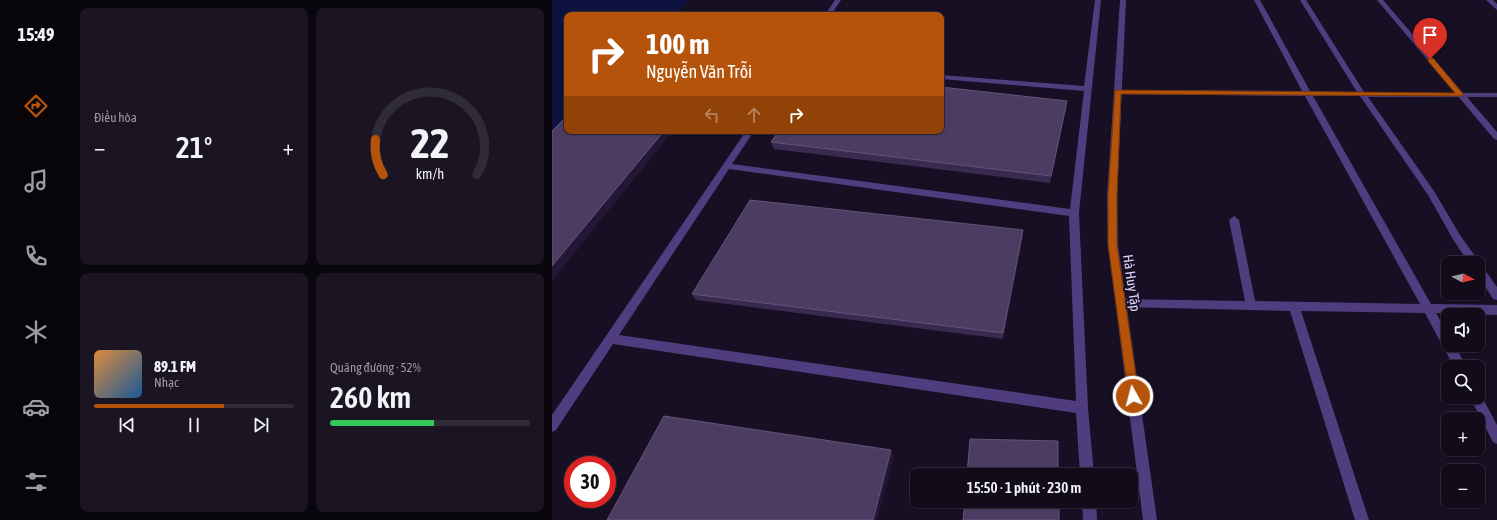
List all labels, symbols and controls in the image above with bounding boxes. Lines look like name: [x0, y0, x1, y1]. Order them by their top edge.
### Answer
pin: [1413, 18, 1447, 59]
text: 15:49: [17, 24, 55, 45]
icon: arrive: [1419, 24, 1441, 46]
icon: right: [580, 28, 632, 80]
text: 100 m: [646, 28, 709, 60]
text: Nguyễn Văn Trỗi: [646, 61, 752, 82]
icon: directions: [22, 92, 50, 120]
icon: left: [701, 104, 723, 126]
icon: ahead: [743, 104, 765, 126]
icon: right: [785, 104, 807, 126]
text: Điều hòa: [94, 110, 137, 125]
text: 22: [410, 118, 450, 166]
text: 21°: [176, 130, 212, 164]
text: −: [94, 134, 105, 160]
text: +: [283, 134, 294, 160]
text: km/h: [416, 165, 444, 181]
icon: music: [22, 167, 50, 195]
icon: phone: [22, 242, 50, 270]
street label: Hà Huy Tập: [1120, 253, 1144, 313]
north arrow: [1441, 256, 1485, 300]
map controls: [1441, 256, 1485, 508]
button: sound: [1441, 308, 1485, 352]
icon: climate: [22, 318, 50, 346]
text: 89.1 FM: [154, 358, 196, 375]
text: Quãng đường · 52%: [330, 360, 421, 375]
button: search: [1441, 360, 1485, 404]
text: Nhạc: [154, 375, 179, 390]
position arrow: [1112, 375, 1154, 417]
text: 260 km: [330, 380, 411, 414]
icon: car: [22, 393, 50, 421]
button: +: [1441, 412, 1485, 456]
icon: previous: [116, 414, 138, 436]
icon: pause: [183, 414, 205, 436]
icon: next: [250, 414, 272, 436]
speed limit sign: 30: [564, 456, 616, 508]
button: −: [1441, 464, 1485, 508]
icon: filters: [22, 468, 50, 496]
text: 15:50 · 1 phút · 230 m: [967, 479, 1081, 496]

